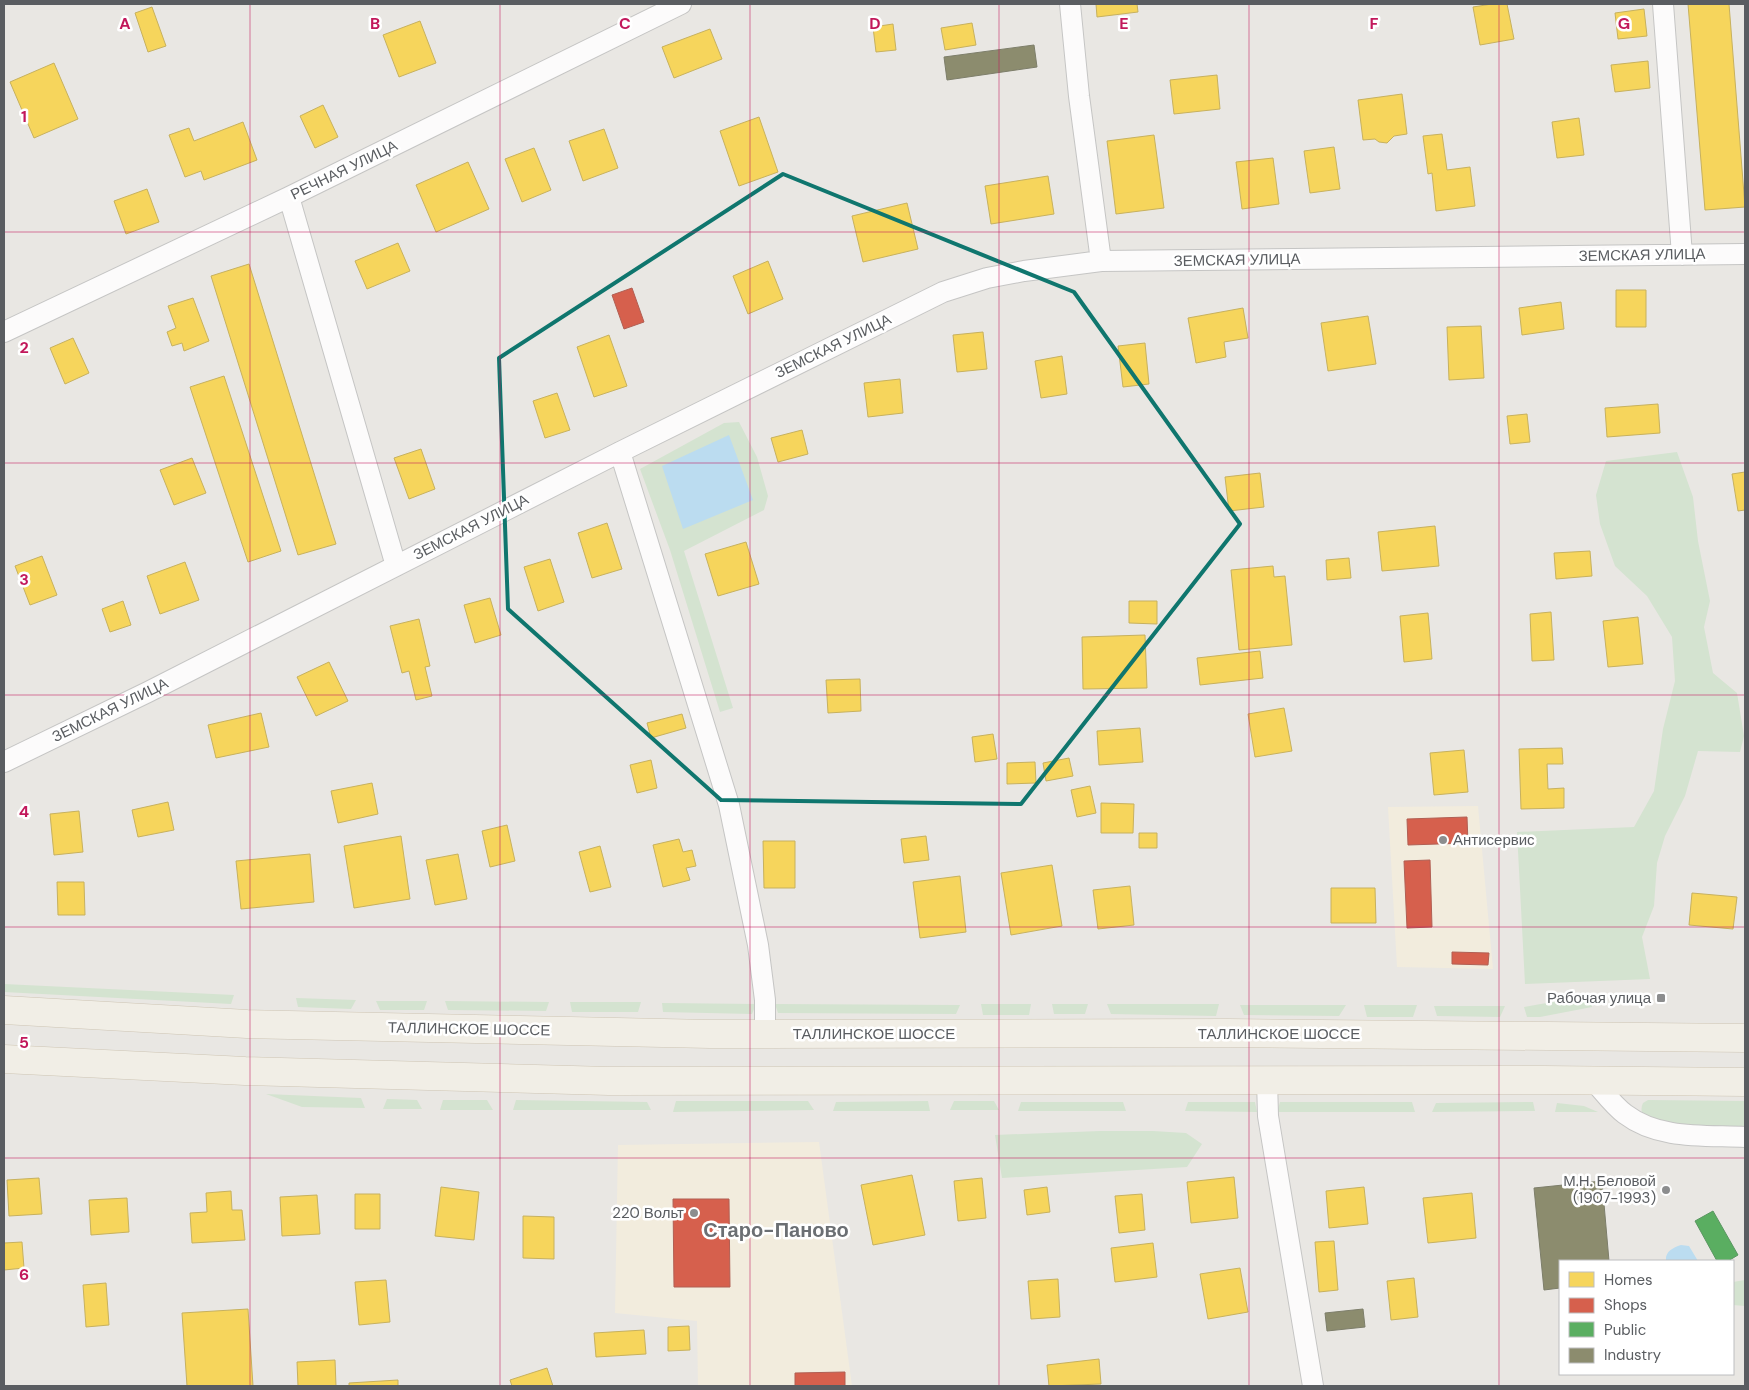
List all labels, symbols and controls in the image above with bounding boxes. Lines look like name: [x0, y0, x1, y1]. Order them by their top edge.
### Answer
text: A: [119, 13, 131, 34]
text: B: [370, 13, 380, 34]
text: C: [619, 13, 631, 34]
text: D: [869, 13, 881, 34]
text: E: [1119, 13, 1129, 34]
text: F: [1370, 13, 1379, 34]
text: G: [1618, 13, 1630, 34]
text: 1: [21, 106, 27, 127]
street label: РЕЧНАЯ УЛИЦА: [287, 135, 401, 205]
street label: ЗЕМСКАЯ УЛИЦА: [1578, 244, 1706, 266]
street label: ЗЕМСКАЯ УЛИЦА: [1173, 249, 1301, 271]
street label: ЗЕМСКАЯ УЛИЦА: [772, 309, 894, 383]
text: 2: [19, 337, 29, 358]
street label: ЗЕМСКАЯ УЛИЦА: [410, 489, 532, 565]
text: 3: [19, 569, 29, 590]
street label: ЗЕМСКАЯ УЛИЦА: [49, 673, 171, 747]
text: 4: [19, 801, 29, 822]
place label: Антисервис: [1453, 830, 1535, 850]
marker: Антисервис: [1437, 834, 1449, 846]
place label: Рабочая улица: [1547, 988, 1652, 1008]
marker: Рабочая улица: [1655, 992, 1667, 1004]
street label: ТАЛЛИНСКОЕ ШОССЕ: [388, 1018, 550, 1040]
street label: ТАЛЛИНСКОЕ ШОССЕ: [793, 1024, 955, 1044]
street label: ТАЛЛИНСКОЕ ШОССЕ: [1198, 1024, 1360, 1044]
text: 5: [19, 1032, 29, 1053]
place label: М.Н. Беловой (1907-1993): [1563, 1171, 1656, 1208]
marker: М.Н. Беловой (1907-1993): [1660, 1184, 1672, 1196]
place label: 220 Вольт: [612, 1203, 684, 1223]
marker: 220 Вольт: [688, 1207, 700, 1219]
district label: Старо-Паново: [703, 1217, 849, 1243]
legend: [1559, 1260, 1734, 1375]
text: 6: [19, 1264, 29, 1285]
text: Homes: [1604, 1270, 1653, 1290]
text: Shops: [1604, 1295, 1647, 1315]
text: Public: [1604, 1320, 1646, 1340]
text: Industry: [1604, 1345, 1662, 1365]

